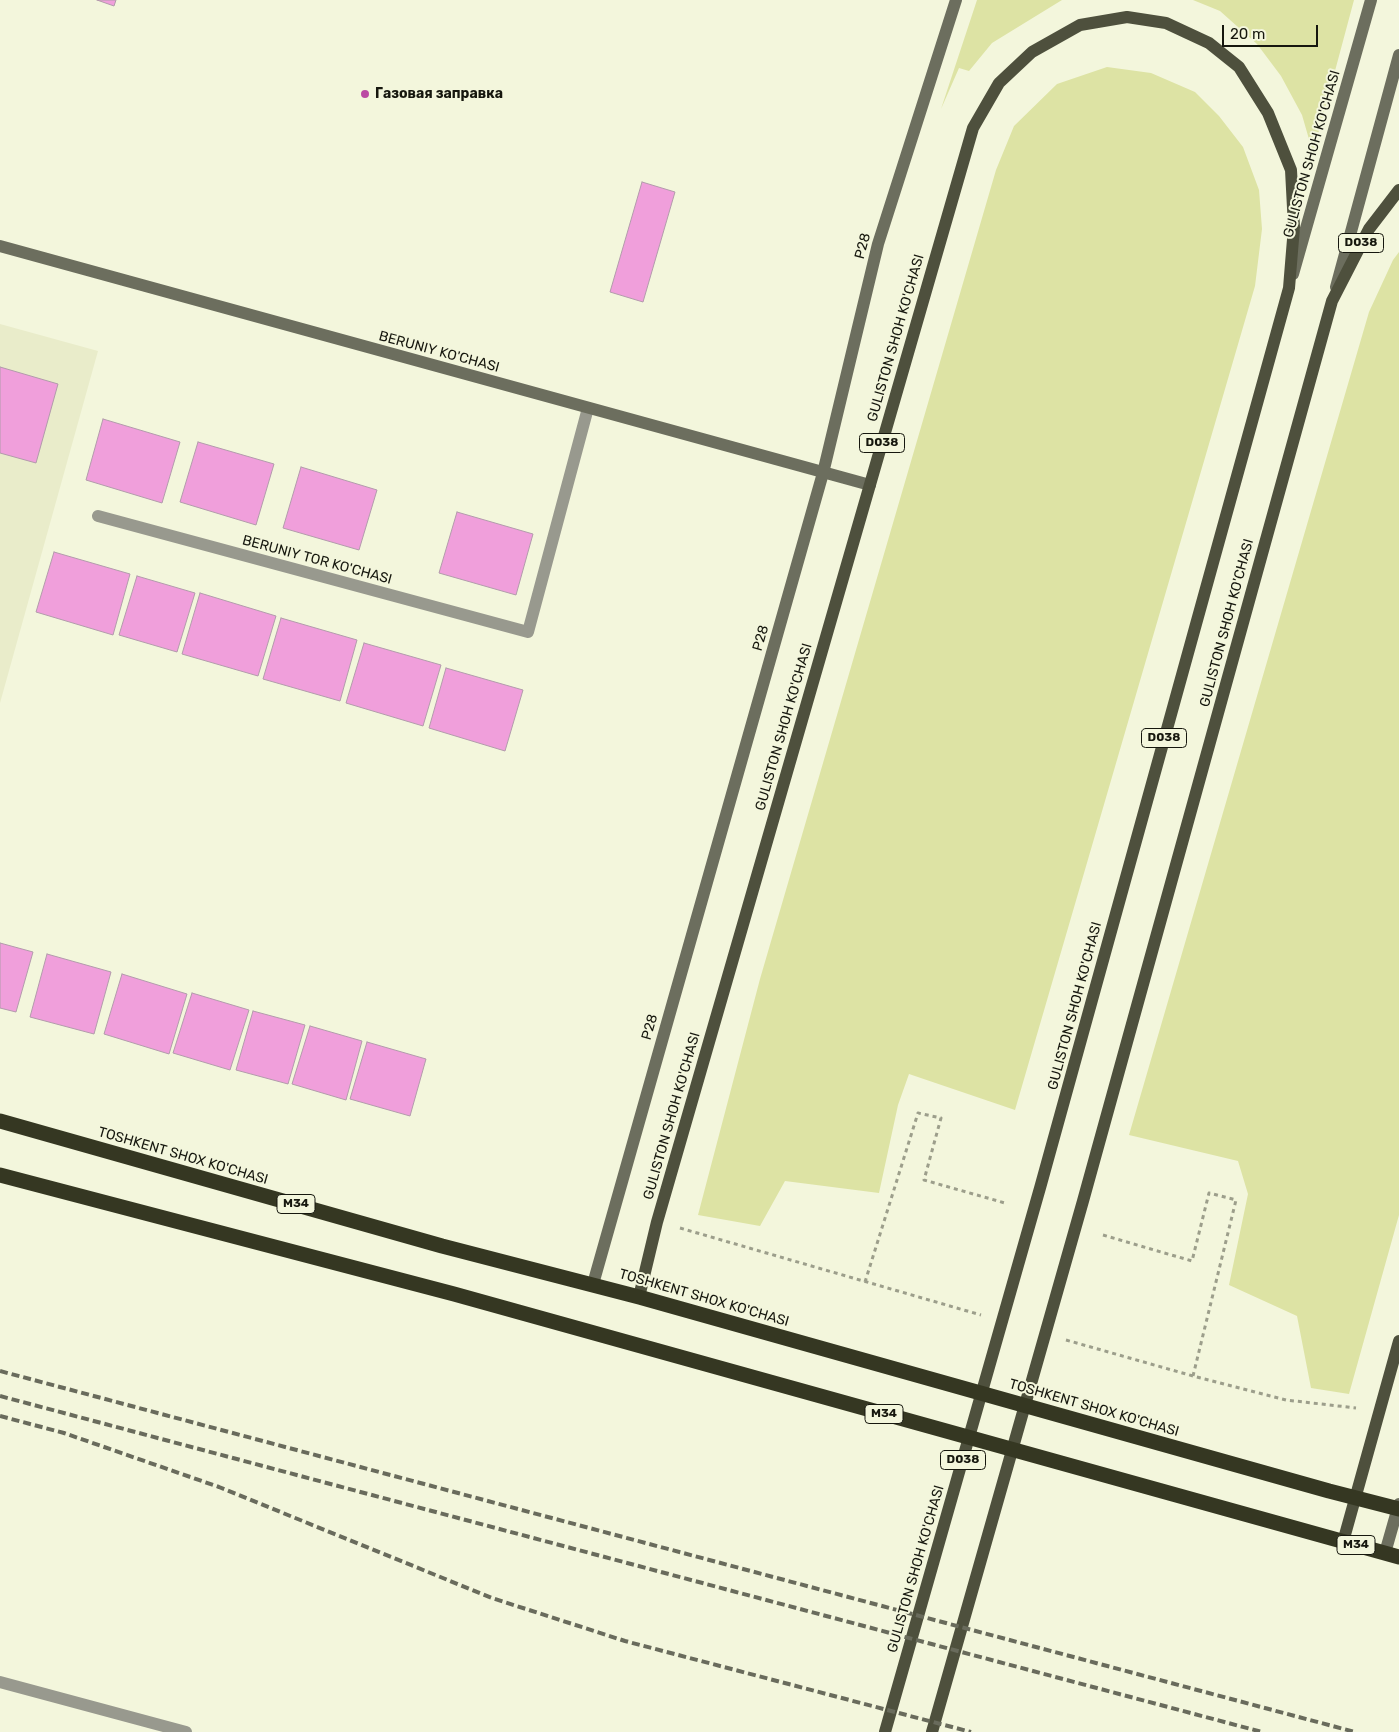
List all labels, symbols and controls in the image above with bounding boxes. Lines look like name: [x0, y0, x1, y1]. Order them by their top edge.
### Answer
scale bar: [1224, 15, 1320, 47]
text: 20 m: [1230, 25, 1265, 43]
street label: GULISTON SHOH KO'CHASI: [1280, 68, 1344, 240]
place label: Газовая заправка: [375, 86, 503, 102]
marker: Газовая заправка: [359, 88, 371, 100]
street label: Р28: [852, 231, 874, 261]
road number: D038: [1338, 234, 1384, 252]
street label: GULISTON SHOH KO'CHASI: [864, 252, 928, 424]
street label: BERUNIY KO'CHASI: [377, 328, 501, 376]
road number: D038: [860, 433, 904, 452]
street label: BERUNIY TOR KO'CHASI: [240, 532, 394, 588]
street label: GULISTON SHOH KO'CHASI: [1196, 537, 1258, 709]
street label: Р28: [749, 623, 773, 653]
street label: GULISTON SHOH KO'CHASI: [752, 641, 816, 813]
road number: D038: [1142, 728, 1186, 748]
street label: GULISTON SHOH KO'CHASI: [1044, 920, 1106, 1092]
street label: Р28: [638, 1012, 662, 1042]
street label: GULISTON SHOH KO'CHASI: [640, 1030, 704, 1202]
street label: TOSHKENT SHOX KO'CHASI: [96, 1124, 270, 1188]
road number: M34: [277, 1194, 315, 1214]
street label: TOSHKENT SHOX KO'CHASI: [617, 1266, 791, 1330]
street label: TOSHKENT SHOX KO'CHASI: [1007, 1376, 1181, 1440]
road number: M34: [865, 1405, 903, 1424]
road number: D038: [940, 1450, 986, 1470]
street label: GULISTON SHOH KO'CHASI: [884, 1483, 948, 1655]
road number: M34: [1337, 1536, 1375, 1554]

